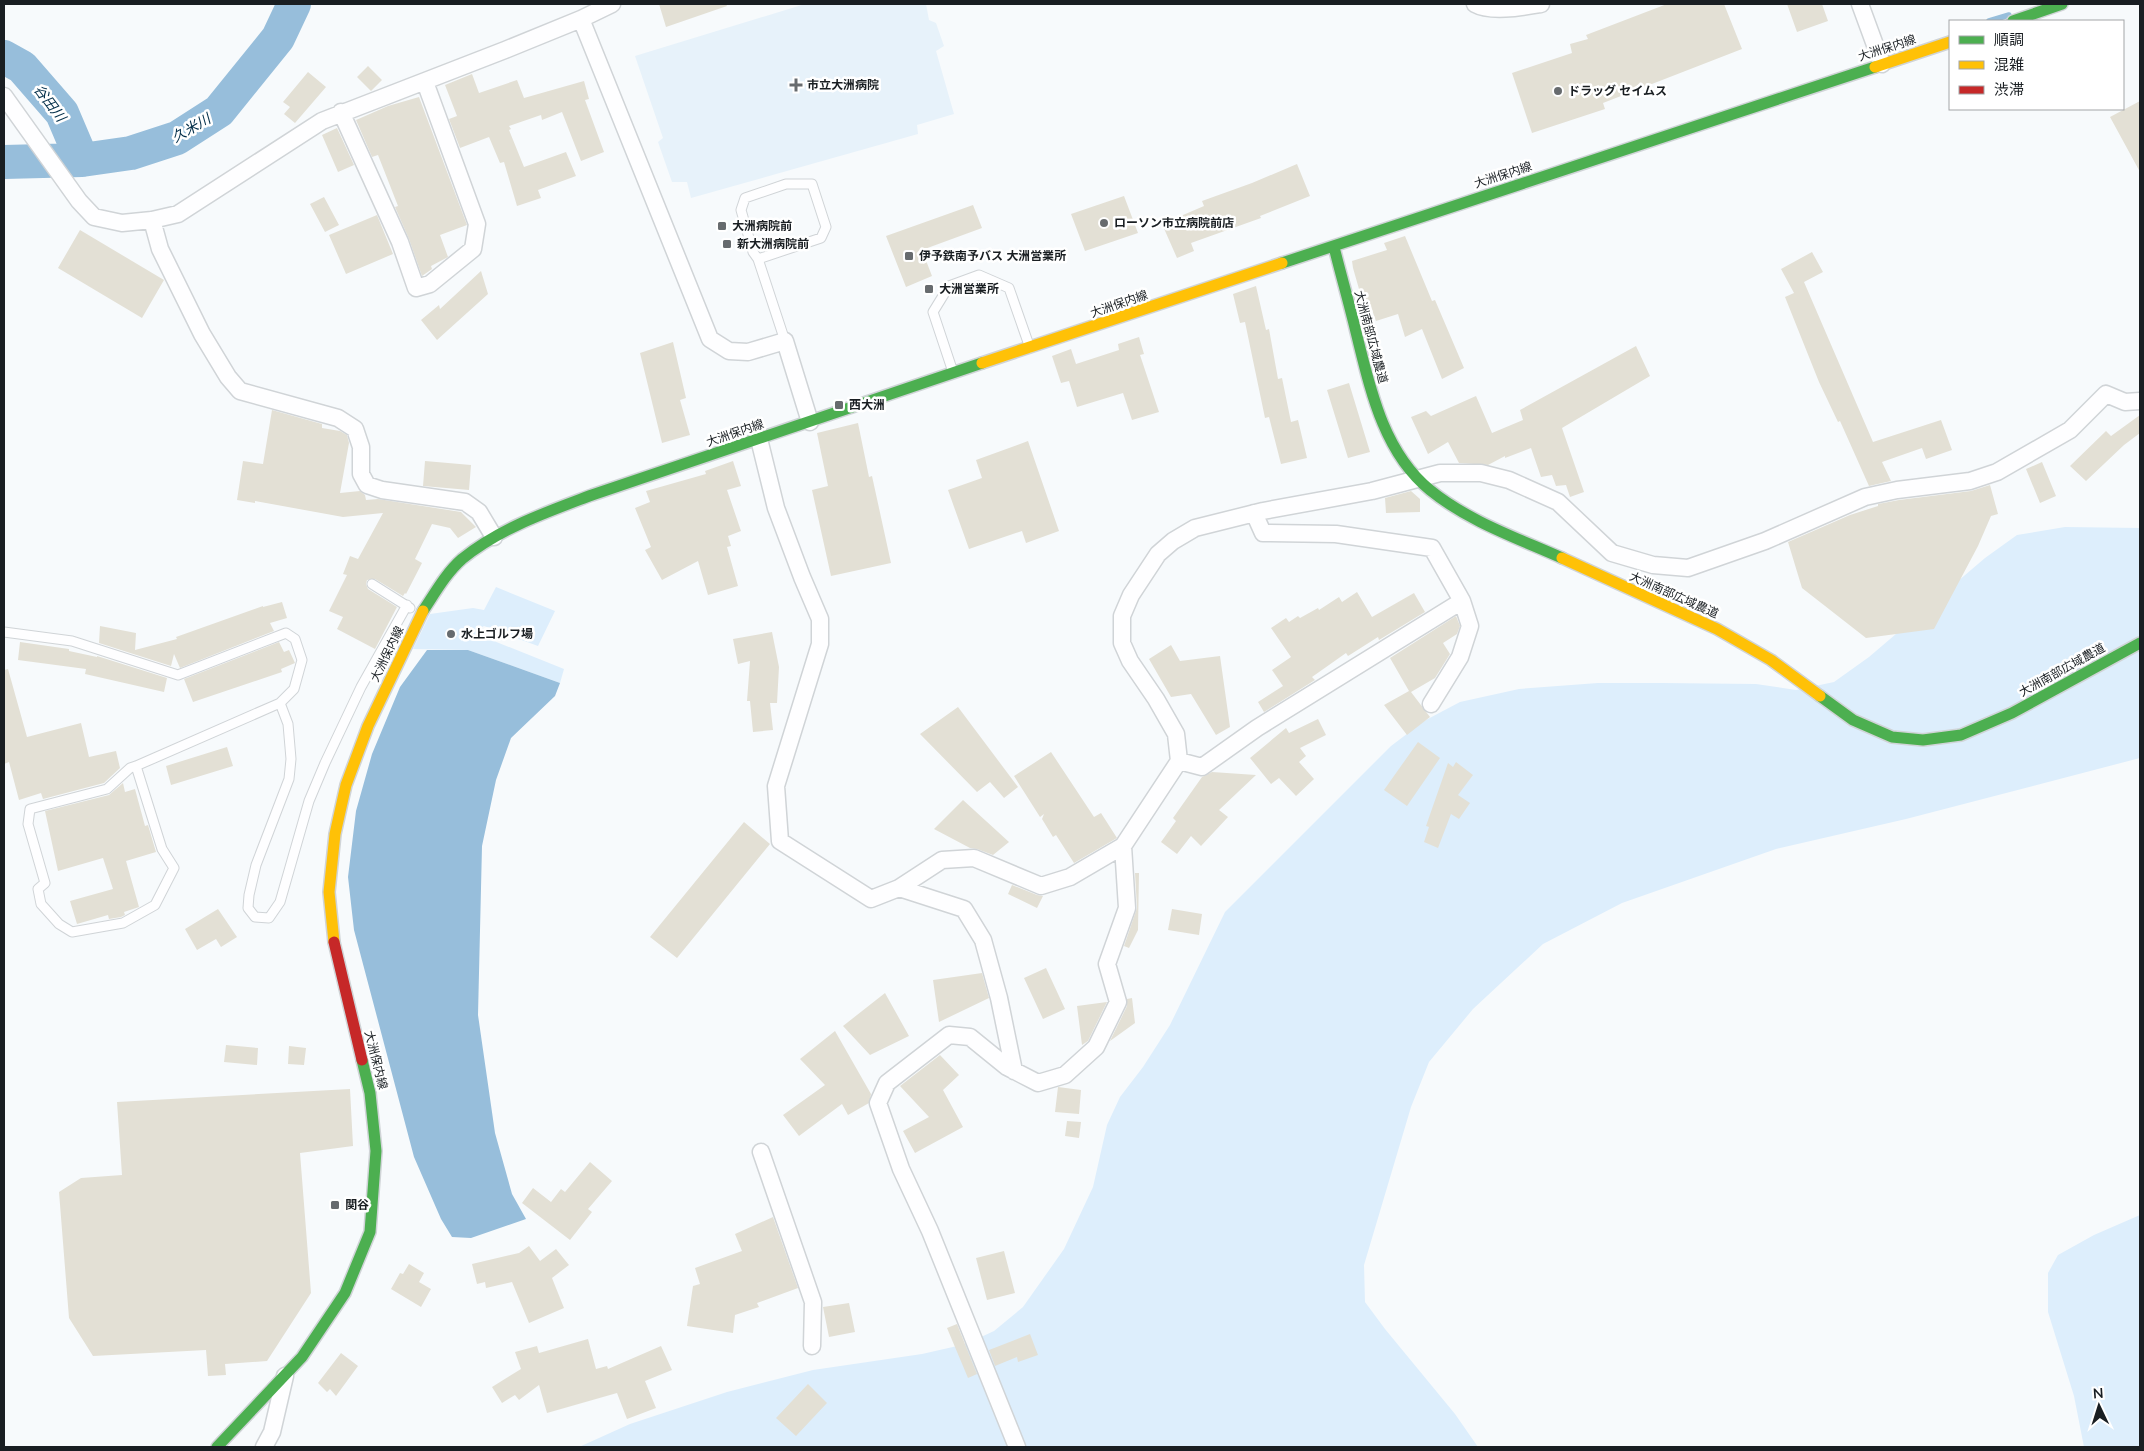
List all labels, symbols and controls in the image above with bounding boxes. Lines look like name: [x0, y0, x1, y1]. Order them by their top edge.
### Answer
legend: [1949, 20, 2124, 110]
text: 順調: [1994, 30, 2024, 49]
street label: 大洲保内線: [1856, 31, 1918, 64]
text: 混雑: [1994, 55, 2024, 74]
place label: 市立大洲病院: [807, 77, 879, 92]
marker: 市立大洲病院: [789, 78, 803, 92]
text: 渋滞: [1994, 80, 2024, 99]
water label: 谷田川: [30, 81, 71, 127]
place label: ドラッグ セイムス: [1568, 83, 1667, 98]
marker: ドラッグ セイムス: [1552, 85, 1564, 97]
water label: 久米川: [168, 109, 215, 146]
street label: 大洲保内線: [1472, 158, 1534, 191]
place label: ローソン市立病院前店: [1114, 215, 1234, 230]
marker: ローソン市立病院前店: [1098, 217, 1110, 229]
place label: 大洲病院前: [732, 218, 792, 233]
marker: 大洲病院前: [716, 220, 728, 232]
place label: 新大洲病院前: [737, 236, 809, 251]
marker: 新大洲病院前: [721, 238, 733, 250]
place label: 伊予鉄南予バス 大洲営業所: [919, 248, 1066, 263]
marker: 伊予鉄南予バス 大洲営業所: [903, 250, 915, 262]
place label: 大洲営業所: [939, 281, 999, 296]
marker: 大洲営業所: [923, 283, 935, 295]
street label: 大洲保内線: [1088, 287, 1150, 320]
street label: 大洲南部広域農道: [1352, 289, 1391, 385]
place label: 西大洲: [849, 397, 885, 412]
marker: 西大洲: [833, 399, 845, 411]
street label: 大洲保内線: [704, 416, 766, 449]
street label: 大洲南部広域農道: [1627, 568, 1721, 621]
street label: 大洲保内線: [367, 624, 406, 684]
place label: 水上ゴルフ場: [461, 626, 533, 641]
marker: 水上ゴルフ場: [445, 628, 457, 640]
street label: 大洲南部広域農道: [2016, 640, 2107, 699]
street label: 大洲保内線: [362, 1029, 391, 1091]
place label: 関谷: [345, 1197, 369, 1212]
marker: 関谷: [329, 1199, 341, 1211]
north arrow: [2074, 1381, 2124, 1431]
text: N: [2092, 1384, 2104, 1402]

